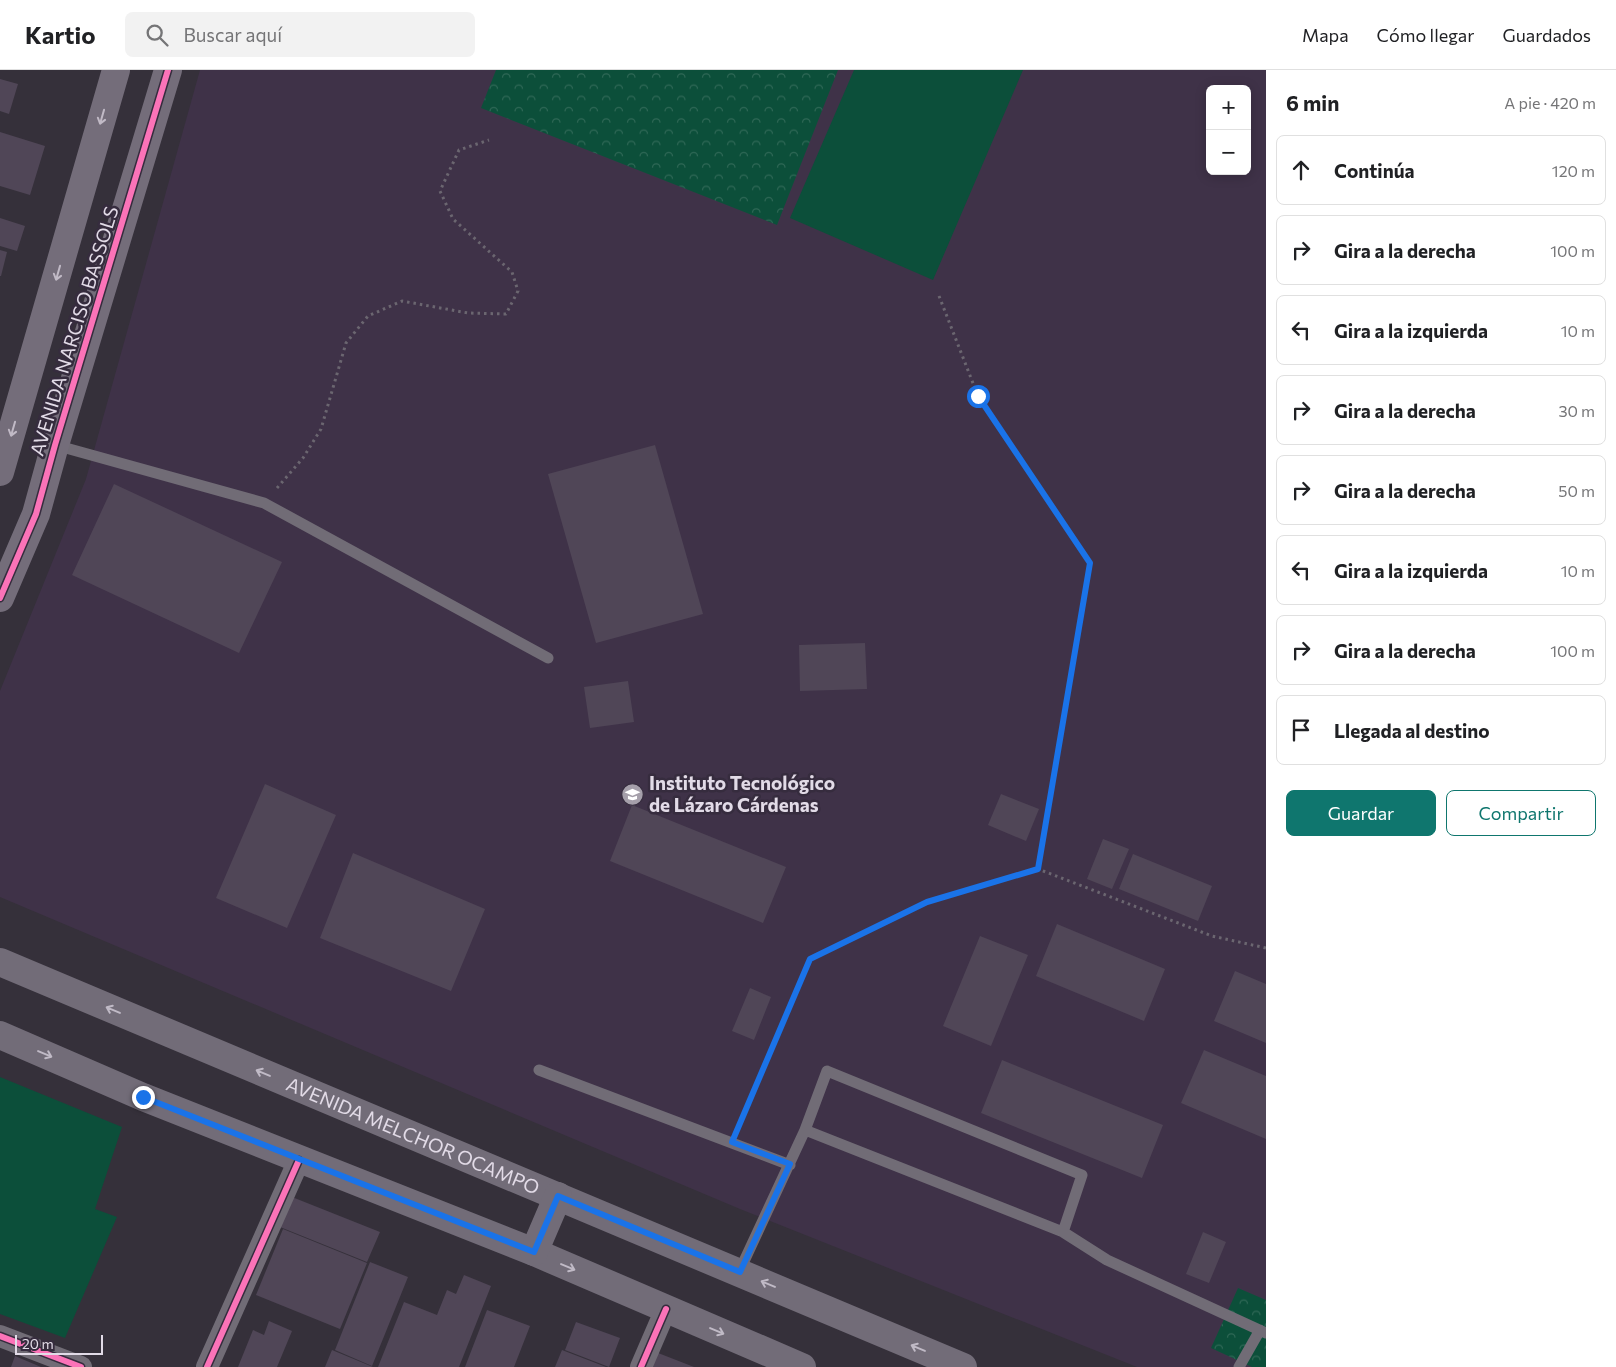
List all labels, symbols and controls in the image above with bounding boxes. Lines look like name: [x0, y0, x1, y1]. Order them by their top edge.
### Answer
search box: [125, 12, 475, 57]
text: Kartio: [25, 20, 95, 49]
icon: search: [143, 21, 171, 49]
text: Buscar aquí: [183, 23, 282, 46]
text: Mapa: [1302, 24, 1349, 46]
text: Cómo llegar: [1377, 24, 1474, 46]
text: Guardados: [1502, 24, 1591, 46]
map controls: [1206, 85, 1251, 175]
button: +: [1206, 85, 1251, 130]
text: 6 min: [1286, 90, 1339, 115]
text: A pie · 420 m: [1504, 93, 1596, 112]
one-way arrow: [97, 108, 107, 124]
button: −: [1206, 130, 1251, 175]
icon: ahead: [1287, 156, 1315, 184]
text: Continúa: [1334, 159, 1415, 182]
text: 120 m: [1552, 161, 1595, 180]
street label: AVENIDA NARCISO BASSOLS: [25, 203, 122, 458]
icon: right: [1287, 236, 1315, 264]
text: Gira a la derecha: [1334, 239, 1476, 262]
text: 100 m: [1550, 241, 1595, 260]
one-way arrow: [52, 265, 62, 281]
icon: left: [1287, 316, 1315, 344]
text: Gira a la izquierda: [1334, 319, 1488, 342]
text: 10 m: [1561, 321, 1595, 340]
route start: [967, 385, 990, 408]
icon: right: [1287, 396, 1315, 424]
text: Gira a la derecha: [1334, 399, 1476, 422]
text: 30 m: [1558, 401, 1595, 420]
one-way arrow: [8, 421, 17, 437]
icon: right: [1287, 476, 1315, 504]
text: Gira a la derecha: [1334, 479, 1476, 502]
text: 50 m: [1558, 481, 1595, 500]
icon: left: [1287, 556, 1315, 584]
text: Gira a la izquierda: [1334, 559, 1488, 582]
text: 10 m: [1561, 561, 1595, 580]
icon: right: [1287, 636, 1315, 664]
text: Gira a la derecha: [1334, 639, 1476, 662]
text: 100 m: [1550, 641, 1595, 660]
icon: arrive: [1287, 716, 1315, 744]
text: Llegada al destino: [1334, 719, 1490, 742]
place label: Instituto Tecnológico de Lázaro Cárdenas: [649, 771, 835, 816]
school or university icon: Instituto Tecnológico de Lázaro Cárdenas: [621, 782, 645, 806]
button: Guardar: [1286, 790, 1436, 836]
button: Compartir: [1446, 790, 1596, 836]
one-way arrow: [106, 1005, 122, 1014]
one-way arrow: [37, 1050, 52, 1060]
one-way arrow: [256, 1067, 271, 1077]
street label: AVENIDA MELCHOR OCAMPO: [283, 1072, 543, 1199]
route end: [132, 1086, 155, 1109]
one-way arrow: [560, 1263, 575, 1273]
one-way arrow: [761, 1279, 776, 1289]
one-way arrow: [709, 1327, 724, 1337]
scale bar: [15, 1332, 102, 1355]
text: 20 m: [22, 1335, 54, 1352]
one-way arrow: [911, 1342, 926, 1352]

